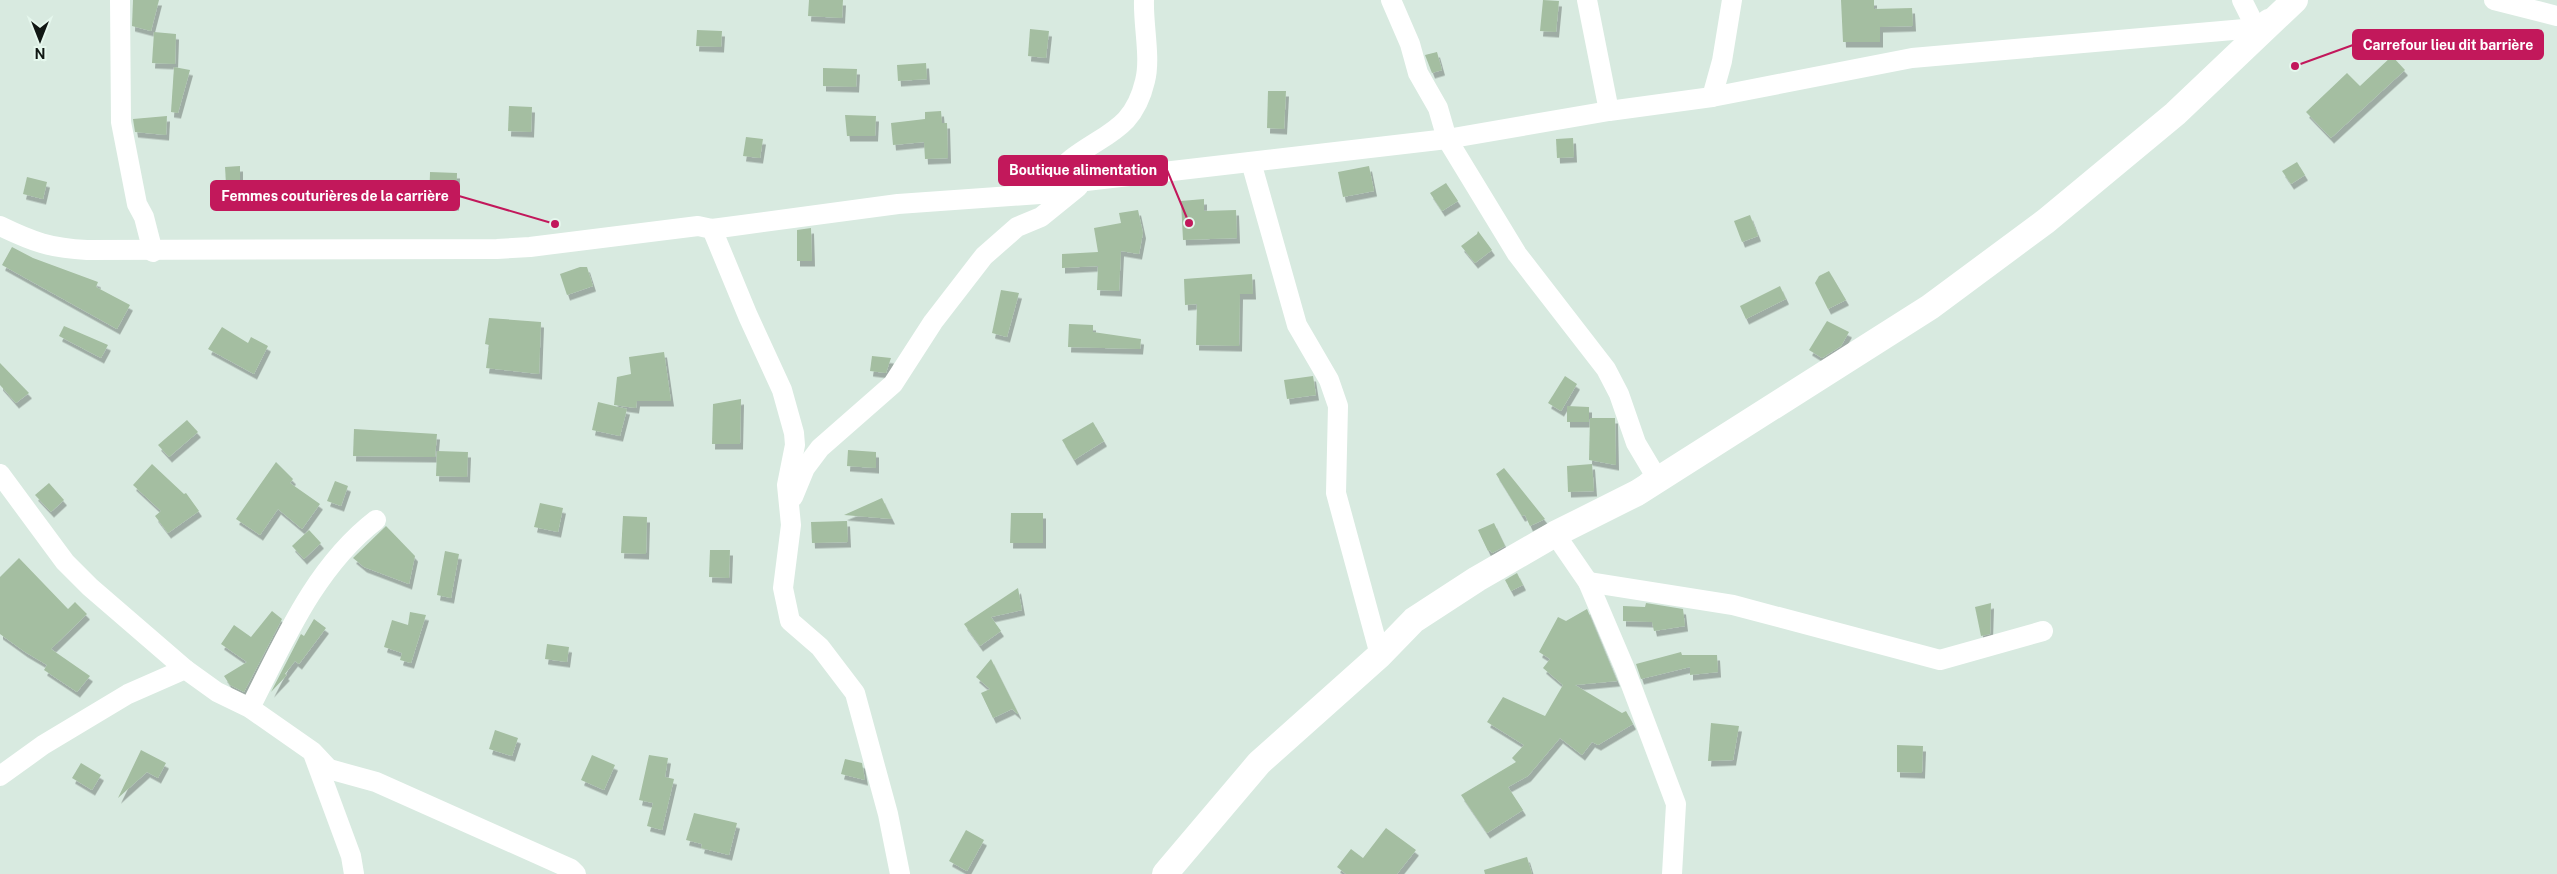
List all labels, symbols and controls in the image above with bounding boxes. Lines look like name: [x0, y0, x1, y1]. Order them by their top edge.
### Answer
north arrow: [15, 15, 65, 65]
callout: Carrefour lieu dit barrière: [2353, 30, 2543, 59]
text: Carrefour lieu dit barrière: [2363, 37, 2533, 53]
text: N: [35, 45, 45, 61]
callout: Boutique alimentation: [999, 156, 1167, 185]
text: Boutique alimentation: [1009, 162, 1157, 178]
callout: Femmes couturières de la carrière: [211, 181, 459, 210]
text: Femmes couturières de la carrière: [221, 188, 449, 204]

